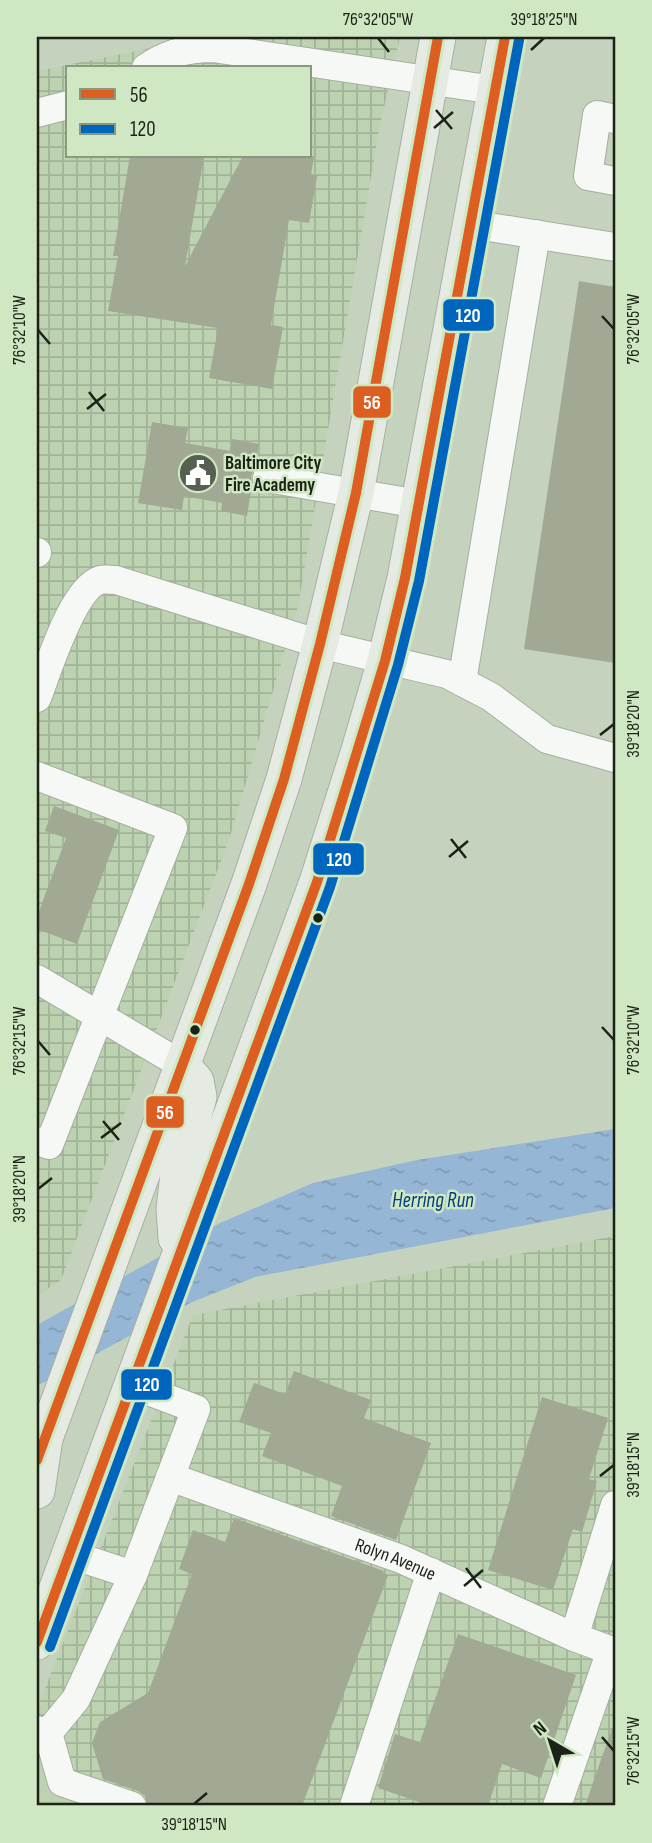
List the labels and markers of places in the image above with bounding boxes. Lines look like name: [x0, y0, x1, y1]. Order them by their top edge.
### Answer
public building icon: Baltimore City Fire Academy: [177, 452, 219, 494]
place label: Baltimore City Fire Academy: [225, 452, 322, 497]
unlabelled marker: [311, 911, 325, 925]
unlabelled marker: [188, 1023, 202, 1037]

